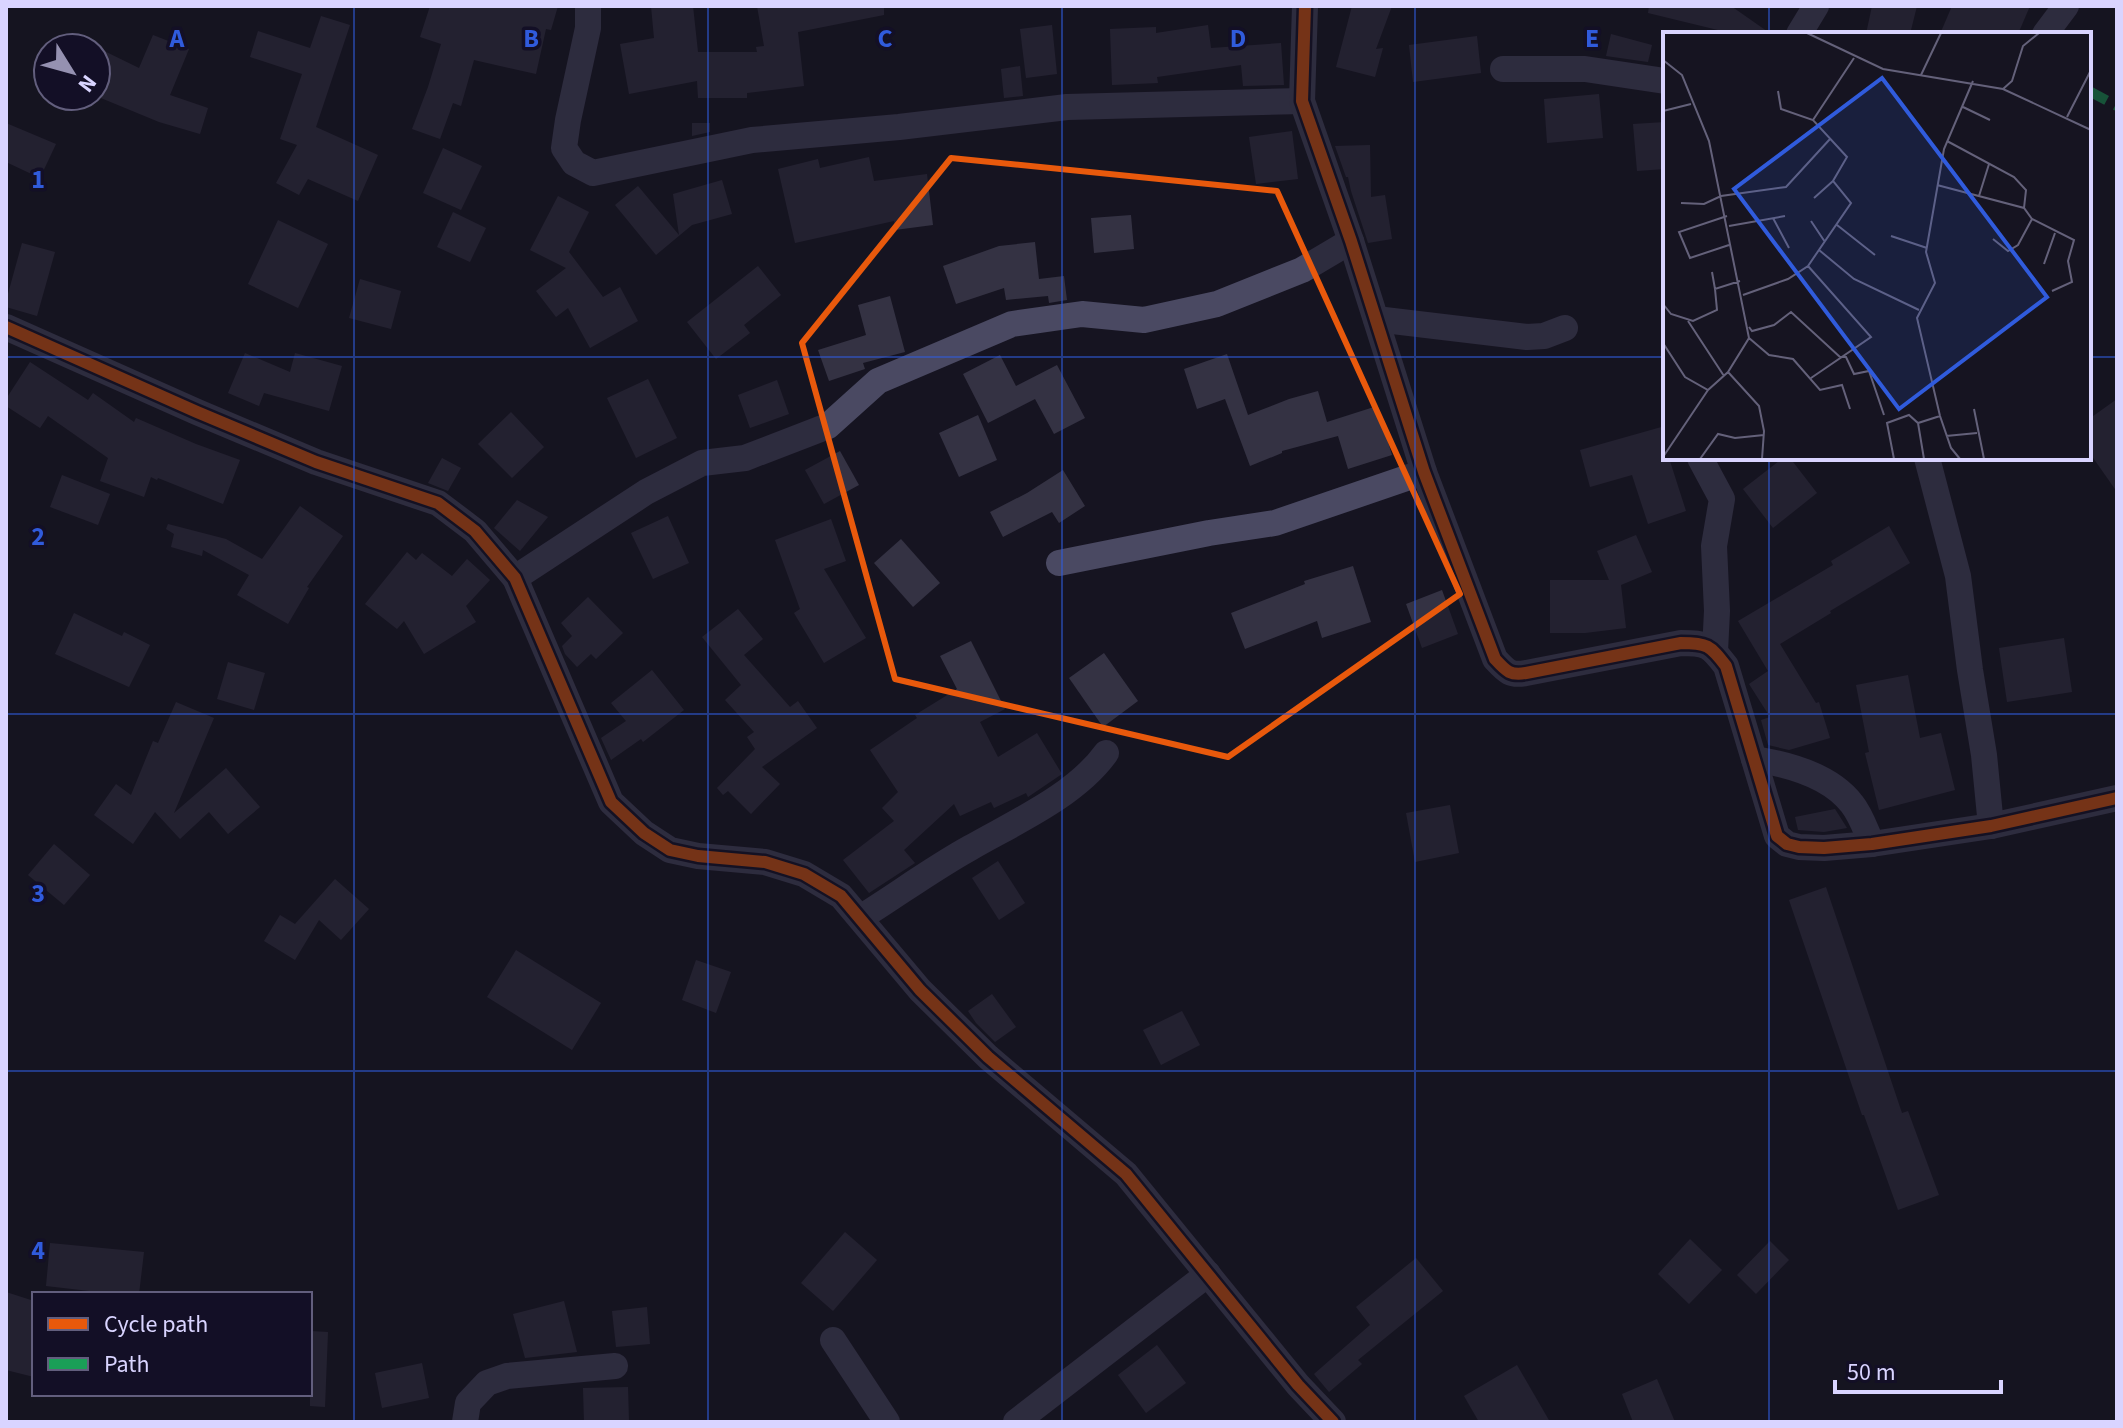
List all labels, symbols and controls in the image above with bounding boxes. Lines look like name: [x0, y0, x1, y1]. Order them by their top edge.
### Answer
text: A: [169, 20, 186, 57]
text: B: [523, 20, 539, 57]
text: C: [877, 20, 893, 57]
text: D: [1230, 20, 1246, 57]
text: E: [1585, 20, 1599, 57]
north arrow: [32, 32, 112, 112]
inset map: [1663, 32, 2091, 460]
text: N: [70, 68, 104, 99]
text: 1: [31, 161, 45, 198]
text: 2: [31, 518, 45, 555]
text: 3: [31, 875, 45, 912]
text: 4: [31, 1232, 45, 1269]
legend: [32, 1292, 312, 1396]
text: Cycle path: [104, 1307, 208, 1342]
scale bar: [1835, 1344, 2001, 1394]
text: Path: [104, 1347, 150, 1382]
text: 50 m: [1847, 1355, 1896, 1390]

